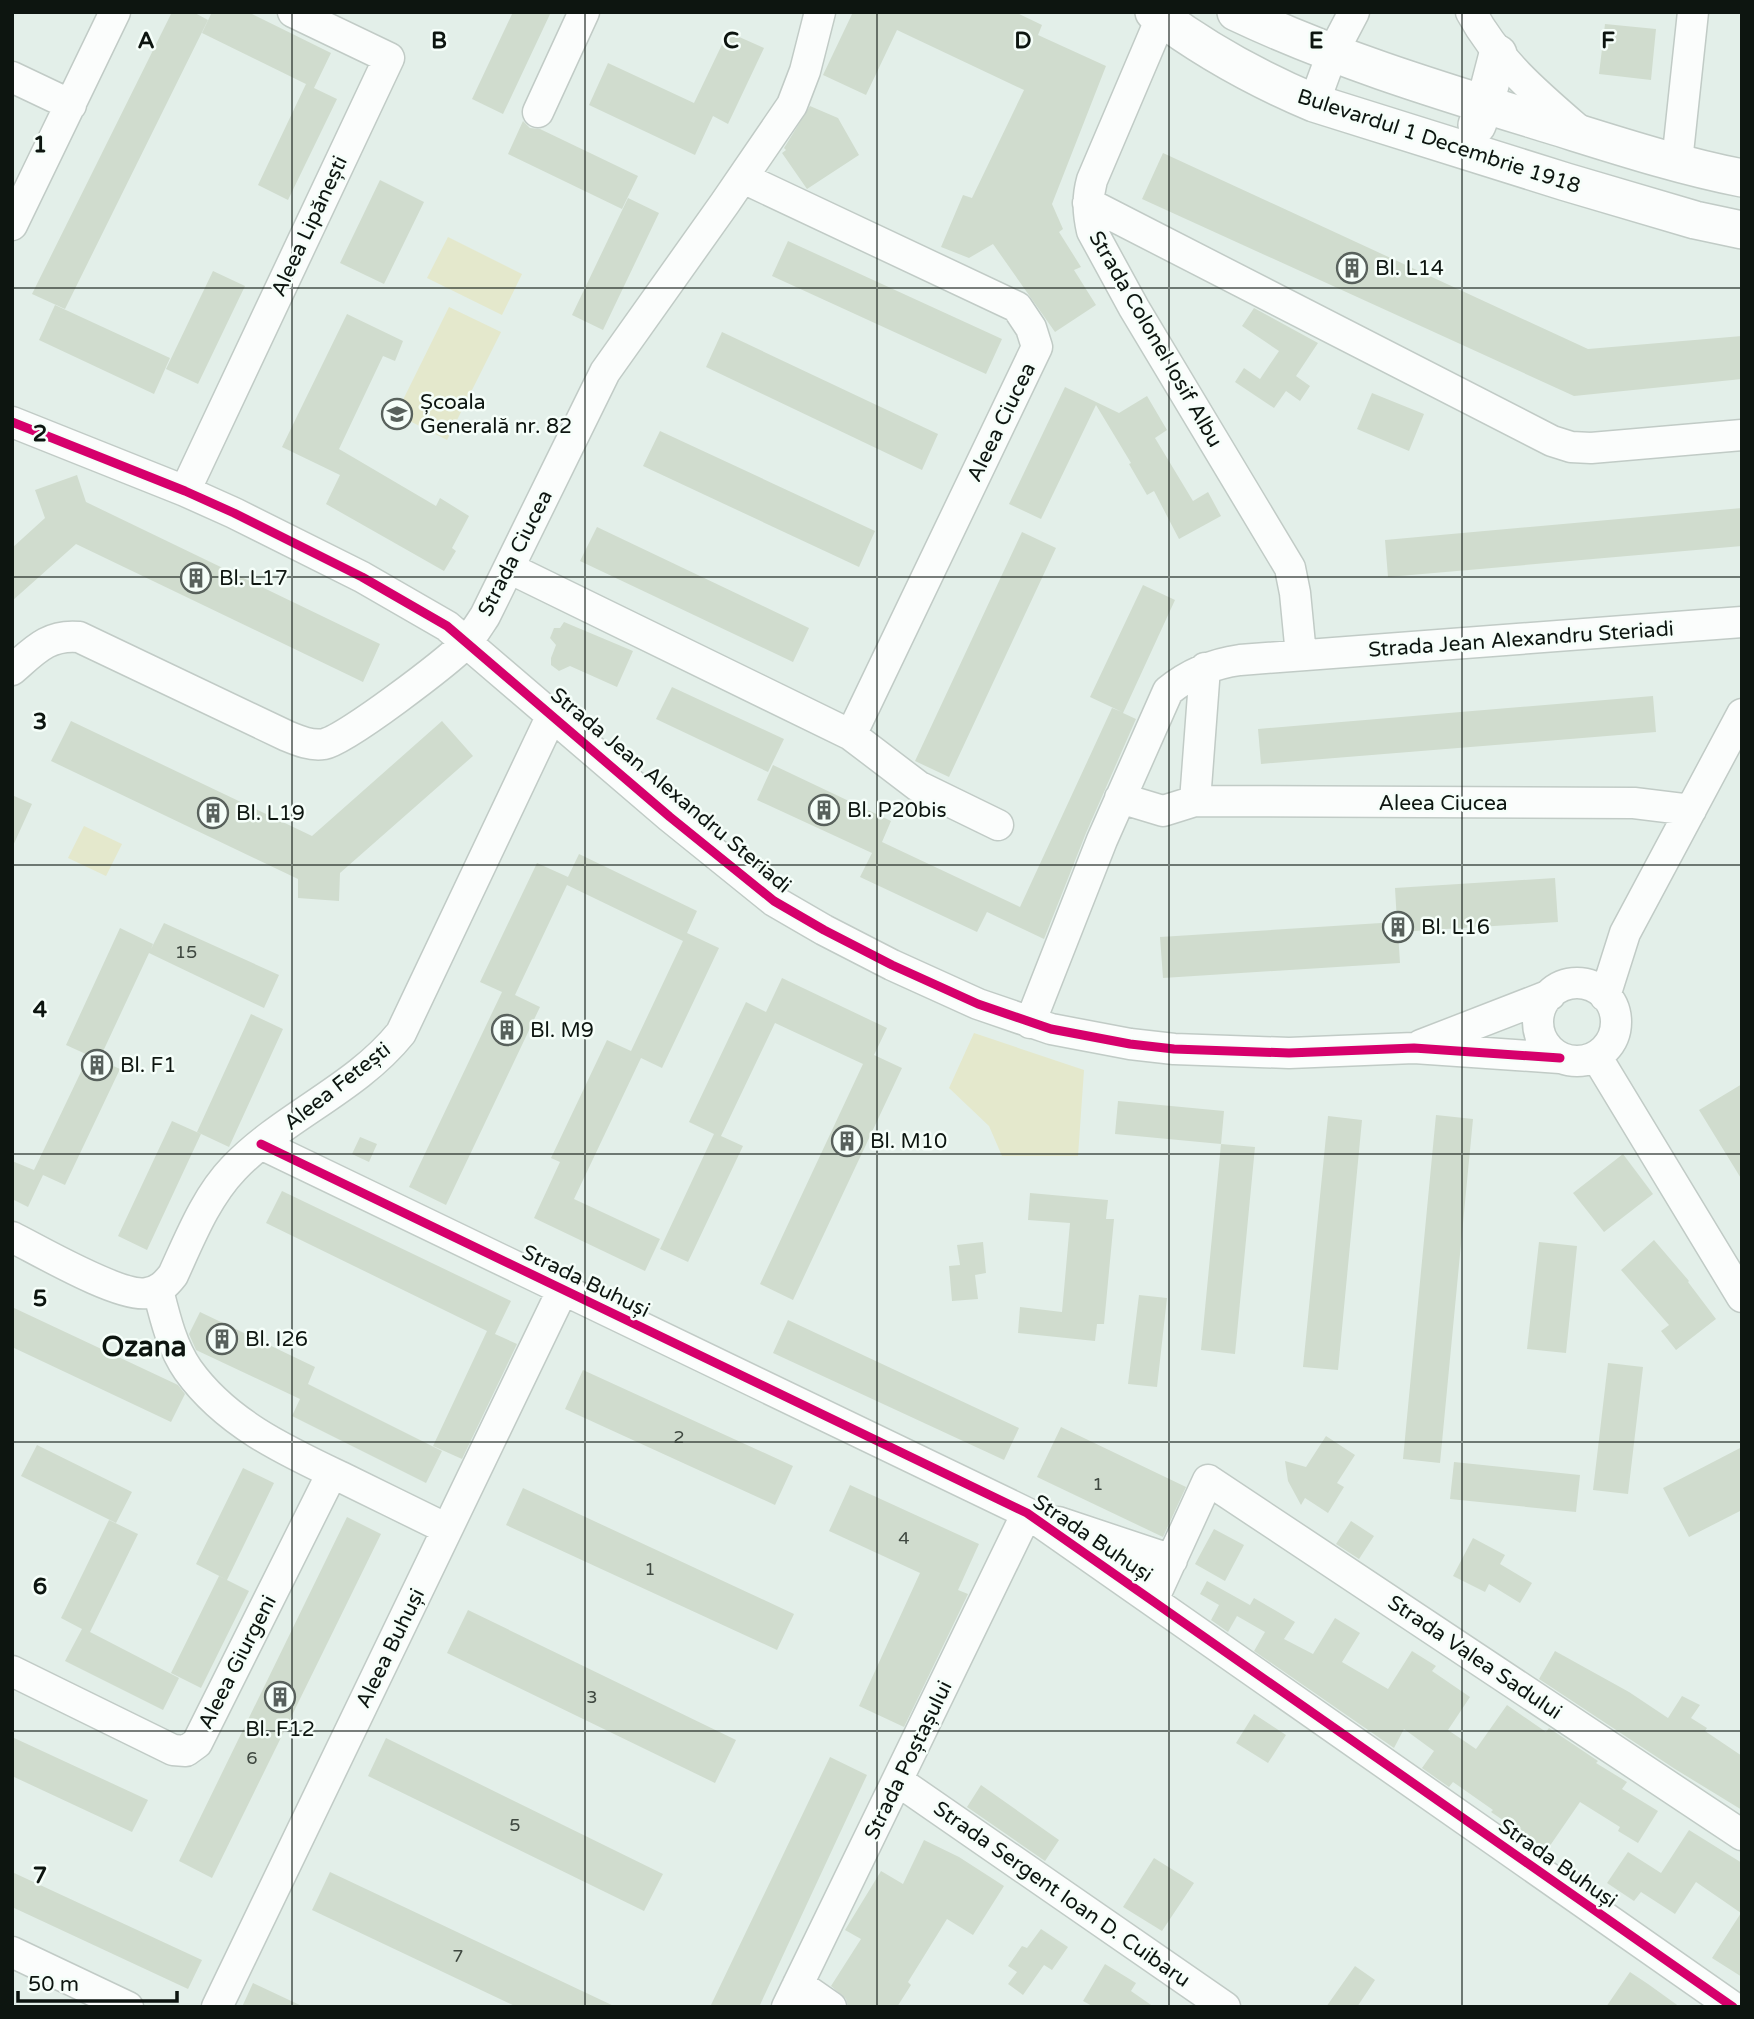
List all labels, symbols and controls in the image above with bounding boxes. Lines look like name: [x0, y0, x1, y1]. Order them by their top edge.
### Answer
text: A: [137, 27, 155, 55]
text: B: [431, 27, 447, 55]
text: C: [723, 27, 739, 55]
text: D: [1014, 27, 1032, 55]
text: E: [1309, 27, 1323, 55]
text: F: [1601, 27, 1615, 55]
street label: Bulevardul 1 Decembrie 1918: [1294, 84, 1584, 199]
text: 1: [33, 131, 47, 159]
street label: Aleea Lipănești: [266, 152, 353, 300]
street label: Strada Colonel Iosif Albu: [1083, 227, 1228, 452]
building icon: Bl. L14: [1335, 251, 1369, 285]
place label: Bl. L14: [1375, 256, 1444, 281]
street label: Aleea Ciucea: [962, 359, 1041, 486]
place label: Școala Generală nr. 82: [420, 390, 572, 439]
school or university icon: Școala Generală nr. 82: [380, 397, 414, 431]
text: 2: [33, 420, 47, 448]
street label: Strada Ciucea: [473, 486, 558, 620]
building icon: Bl. L17: [179, 561, 213, 595]
place label: Bl. L17: [219, 566, 288, 591]
street label: Strada Jean Alexandru Steriadi: [1367, 616, 1675, 663]
street label: Strada Jean Alexandru Steriadi: [545, 682, 796, 898]
text: 3: [33, 708, 47, 736]
street label: Aleea Ciucea: [1378, 791, 1508, 816]
building icon: Bl. P20bis: [807, 793, 841, 827]
building icon: Bl. L19: [196, 796, 230, 830]
place label: Bl. P20bis: [847, 798, 947, 823]
place label: Bl. L19: [236, 801, 305, 826]
building icon: Bl. L16: [1381, 910, 1415, 944]
place label: Bl. L16: [1421, 915, 1490, 940]
house number: 15: [175, 941, 197, 963]
text: 4: [33, 996, 48, 1024]
building icon: Bl. M9: [490, 1013, 524, 1047]
place label: Bl. M9: [530, 1018, 594, 1043]
street label: Aleea Fetești: [279, 1037, 396, 1136]
building icon: Bl. F1: [80, 1048, 114, 1082]
place label: Bl. F1: [120, 1053, 177, 1078]
building icon: Bl. M10: [830, 1124, 864, 1158]
place label: Bl. M10: [870, 1129, 947, 1154]
street label: Strada Buhuși: [518, 1240, 654, 1323]
text: 5: [33, 1285, 47, 1313]
building icon: Bl. I26: [205, 1322, 239, 1356]
place label: Bl. I26: [245, 1327, 308, 1352]
district label: Ozana: [101, 1330, 187, 1364]
house number: 2: [673, 1426, 685, 1448]
house number: 1: [1092, 1473, 1104, 1495]
street label: Strada Buhuși: [1028, 1489, 1157, 1588]
house number: 4: [898, 1527, 910, 1549]
house number: 1: [644, 1558, 656, 1580]
text: 6: [33, 1573, 47, 1601]
street label: Aleea Buhuși: [351, 1584, 430, 1712]
street label: Strada Valea Sadului: [1383, 1590, 1566, 1725]
street label: Aleea Giurgeni: [193, 1591, 282, 1733]
street label: Strada Poștașului: [859, 1677, 958, 1844]
building icon: Bl. F12: [263, 1680, 297, 1714]
house number: 3: [586, 1686, 598, 1708]
place label: Bl. F12: [245, 1717, 315, 1742]
house number: 6: [246, 1747, 258, 1769]
street label: Strada Sergent Ioan D. Cuibaru: [929, 1796, 1195, 1993]
street label: Strada Buhuși: [1494, 1813, 1622, 1913]
house number: 5: [509, 1814, 521, 1836]
text: 7: [33, 1862, 47, 1890]
house number: 7: [452, 1945, 464, 1967]
scale bar: [18, 1960, 177, 2004]
text: 50 m: [28, 1972, 79, 1997]

